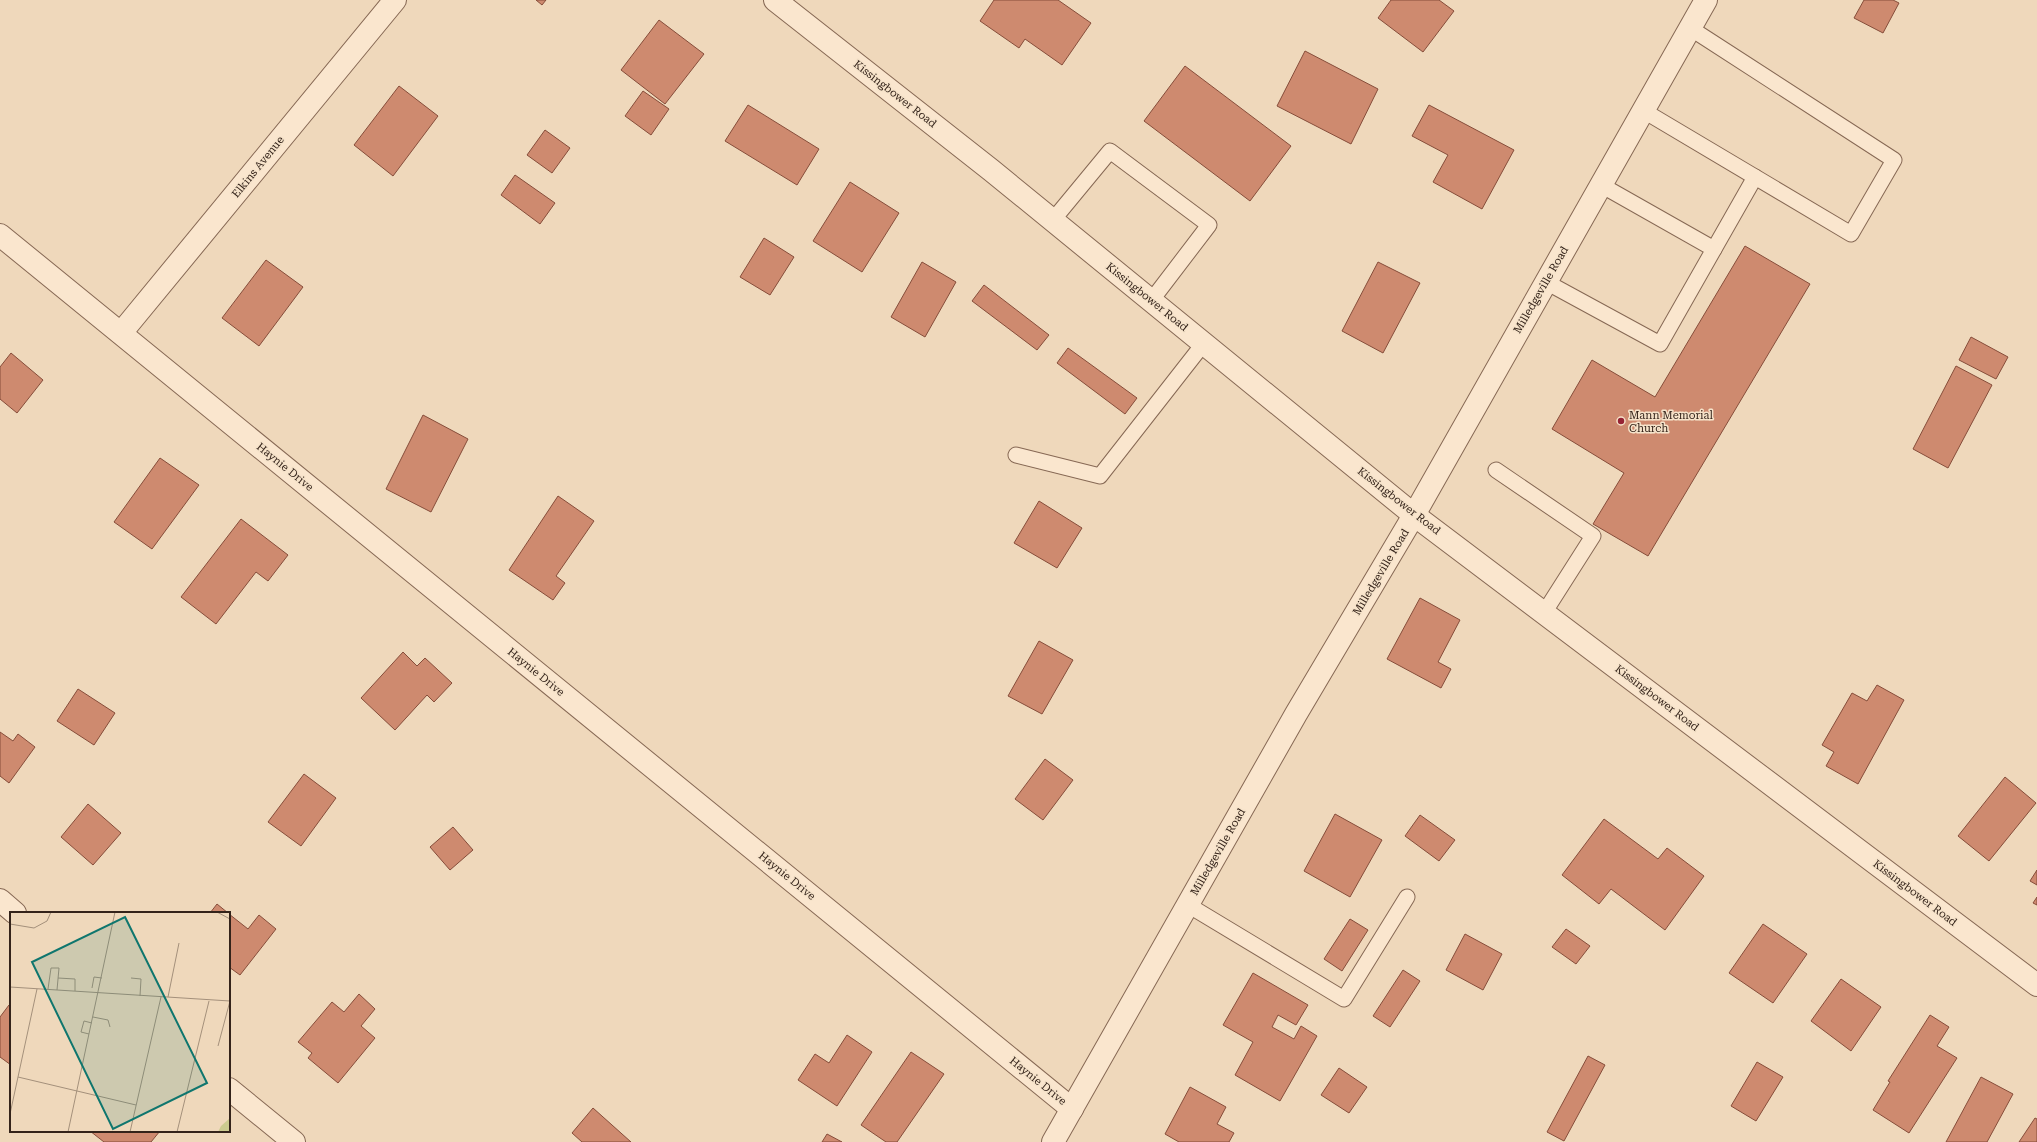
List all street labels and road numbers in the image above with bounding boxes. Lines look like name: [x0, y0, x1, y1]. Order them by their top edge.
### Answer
street label: Kissingbower Road: [851, 58, 939, 130]
street label: Elkins Avenue: [229, 134, 287, 200]
street label: Milledgeville Road: [1511, 244, 1571, 336]
street label: Kissingbower Road: [1103, 260, 1191, 334]
street label: Haynie Drive: [254, 440, 316, 494]
street label: Kissingbower Road: [1355, 465, 1443, 537]
street label: Milledgeville Road: [1350, 526, 1412, 618]
street label: Haynie Drive: [505, 645, 567, 699]
street label: Kissingbower Road: [1612, 662, 1702, 734]
street label: Milledgeville Road: [1188, 806, 1248, 898]
street label: Haynie Drive: [756, 849, 818, 903]
street label: Kissingbower Road: [1870, 857, 1960, 929]
street label: Haynie Drive: [1007, 1054, 1069, 1108]

